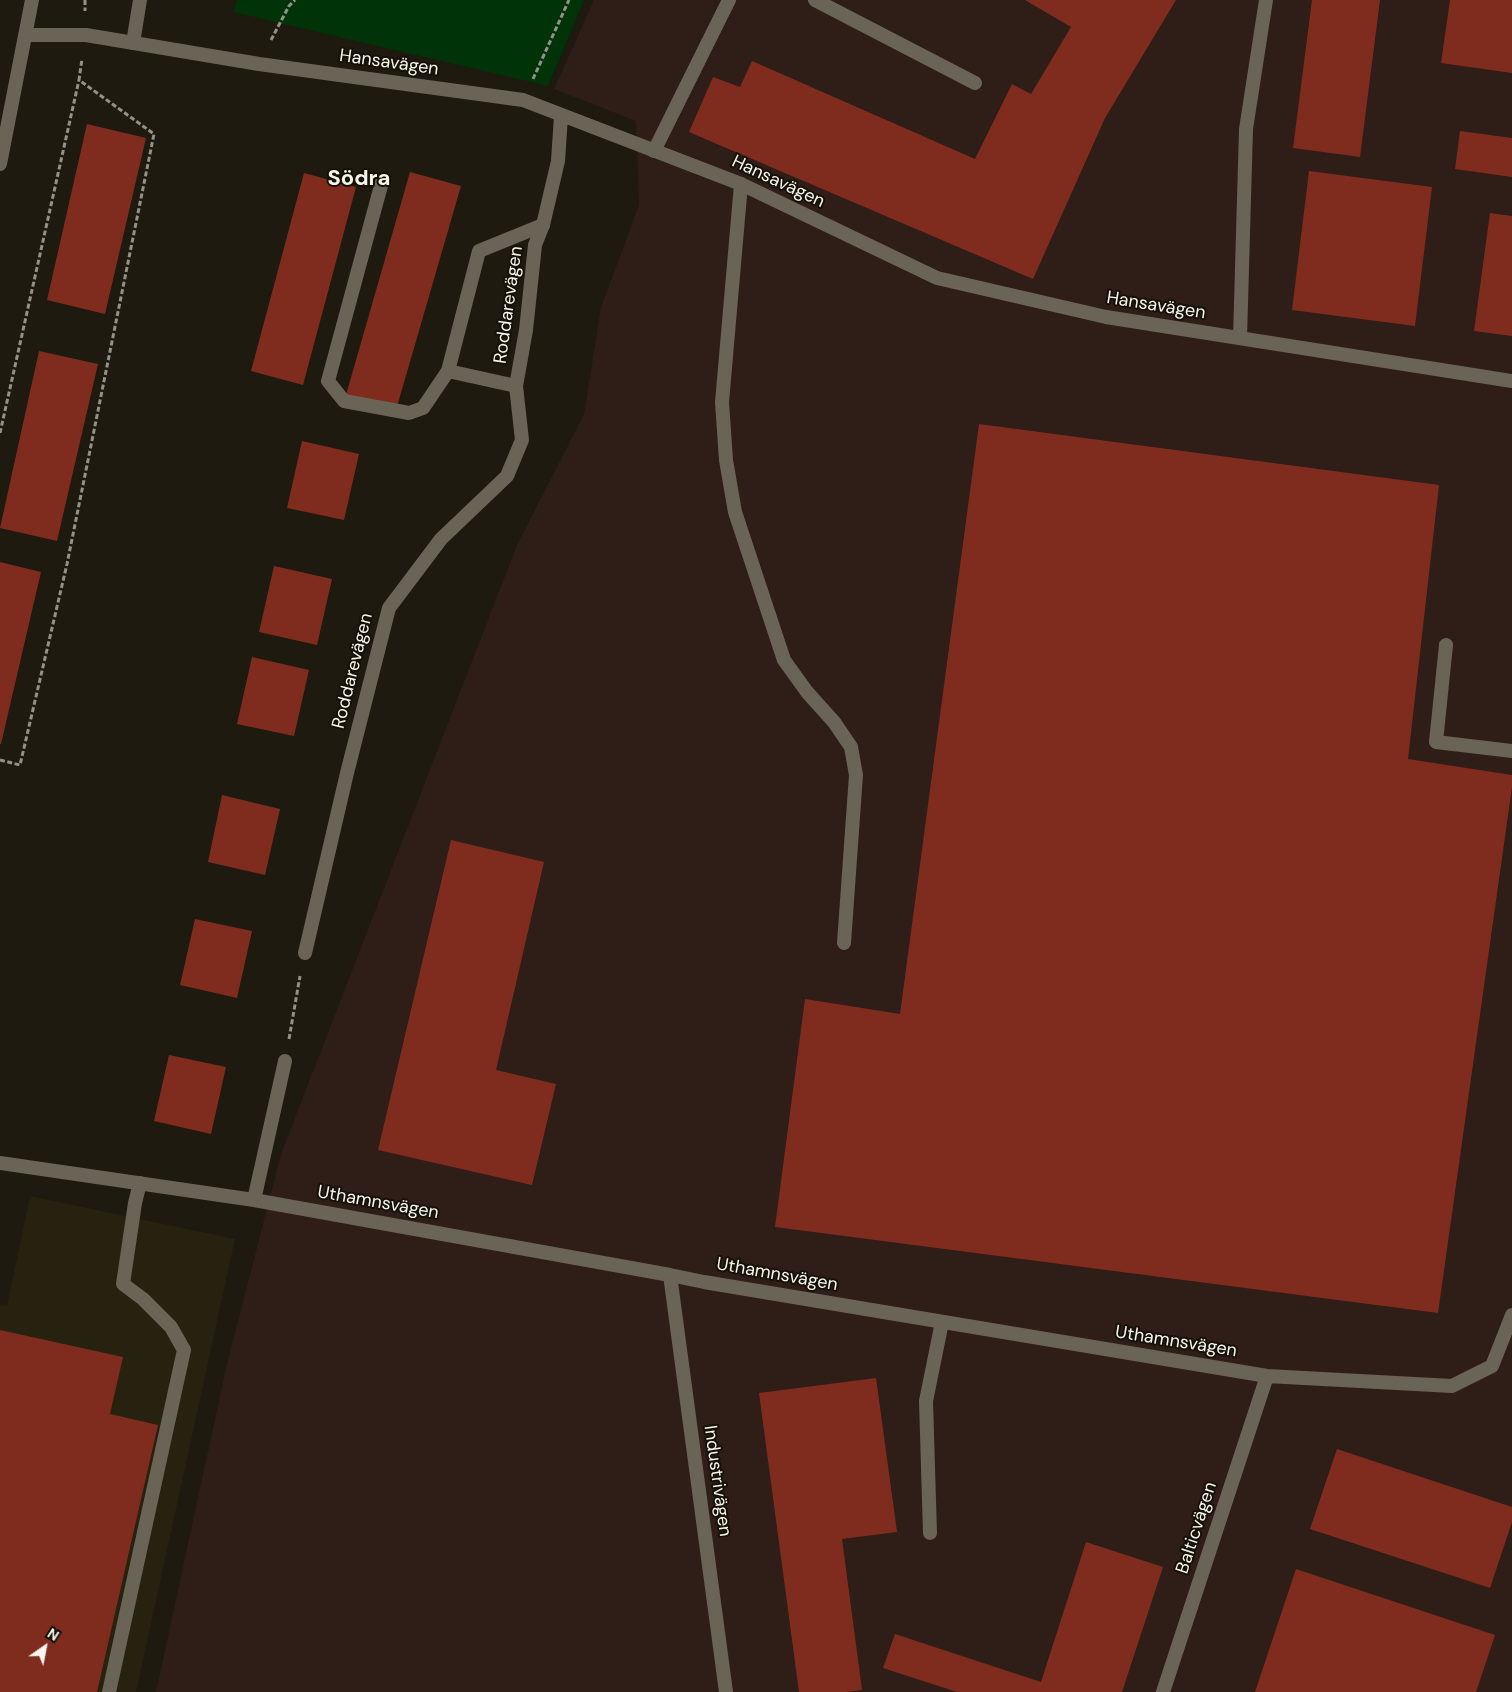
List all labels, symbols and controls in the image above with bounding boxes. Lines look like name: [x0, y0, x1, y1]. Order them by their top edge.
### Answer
street label: Hansavägen: [338, 45, 440, 81]
street label: Hansavägen: [728, 151, 828, 213]
district label: Södra: [327, 166, 391, 192]
street label: Roddarevägen: [490, 245, 528, 365]
street label: Hansavägen: [1105, 288, 1207, 324]
street label: Roddarevägen: [328, 611, 378, 731]
street label: Uthamnsvägen: [316, 1182, 440, 1224]
street label: Uthamnsvägen: [715, 1254, 839, 1296]
street label: Uthamnsvägen: [1114, 1322, 1238, 1362]
street label: Industrivägen: [699, 1424, 735, 1538]
street label: Balticvägen: [1172, 1479, 1222, 1577]
north arrow: [20, 1622, 70, 1672]
text: N: [44, 1624, 62, 1645]

